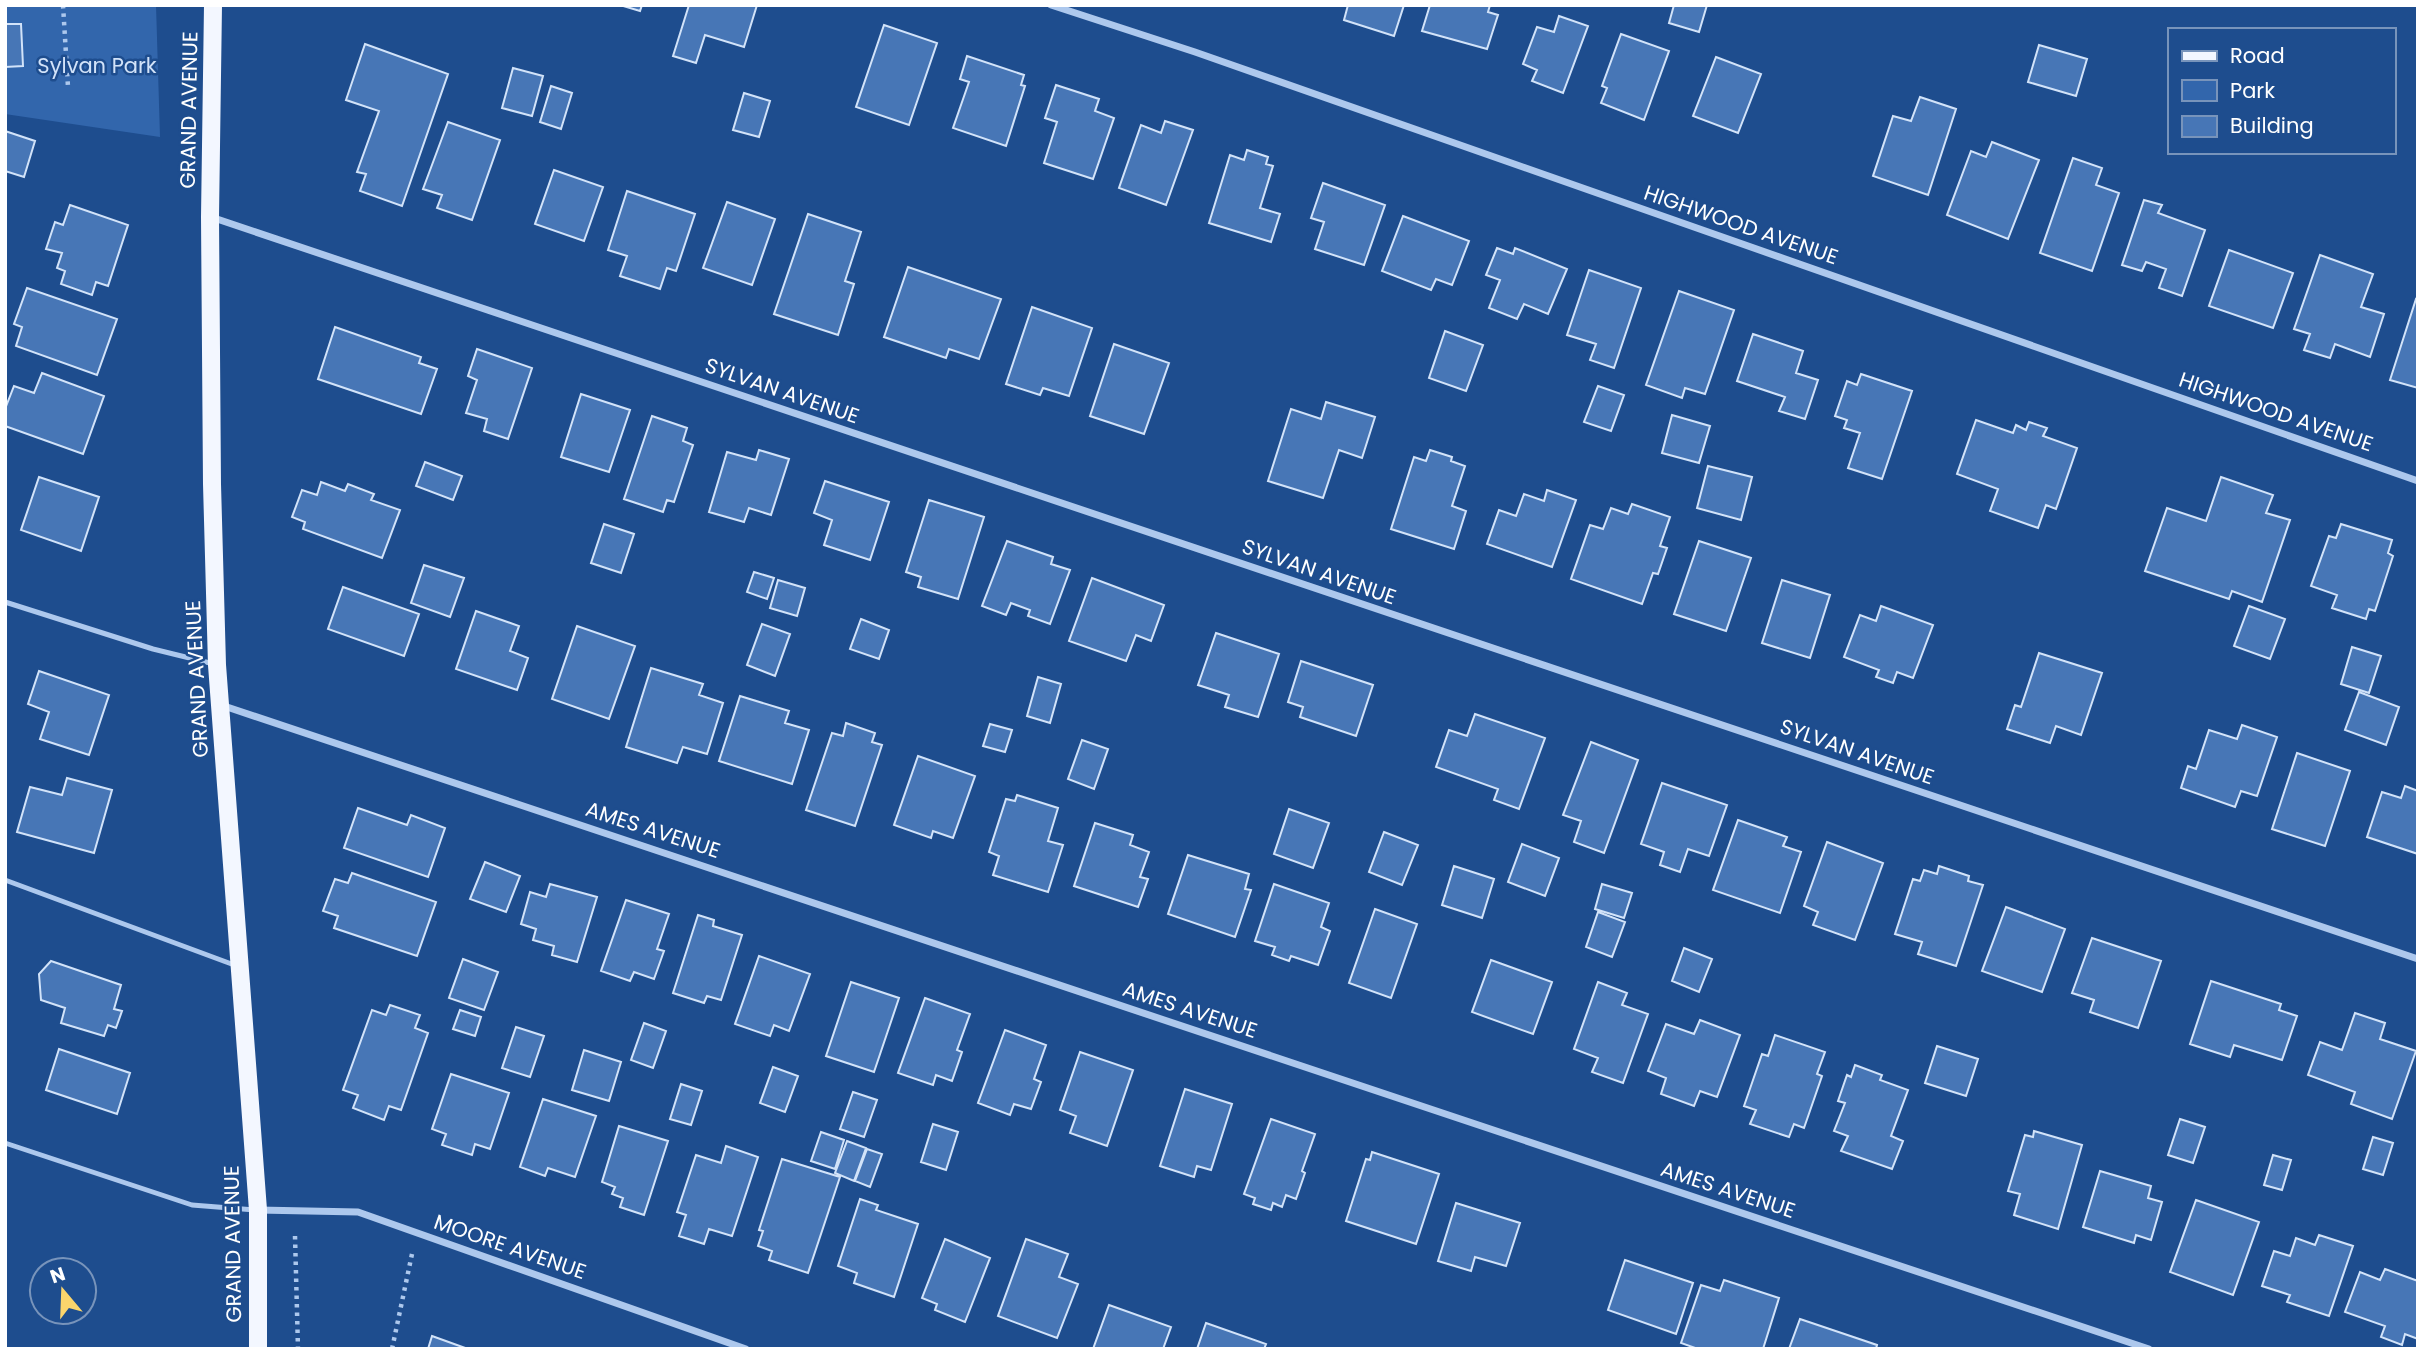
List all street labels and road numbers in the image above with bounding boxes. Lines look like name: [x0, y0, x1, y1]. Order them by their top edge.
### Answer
street label: GRAND AVENUE: [173, 31, 204, 189]
street label: HIGHWOOD AVENUE: [1640, 178, 1842, 271]
street label: SYLVAN AVENUE: [701, 351, 863, 430]
street label: HIGHWOOD AVENUE: [2175, 365, 2377, 458]
street label: SYLVAN AVENUE: [1238, 532, 1400, 611]
street label: GRAND AVENUE: [178, 600, 215, 758]
street label: SYLVAN AVENUE: [1776, 712, 1938, 791]
street label: AMES AVENUE: [582, 794, 724, 865]
street label: AMES AVENUE: [1119, 974, 1261, 1045]
street label: AMES AVENUE: [1657, 1154, 1799, 1225]
street label: GRAND AVENUE: [217, 1165, 248, 1323]
street label: MOORE AVENUE: [430, 1207, 590, 1286]

